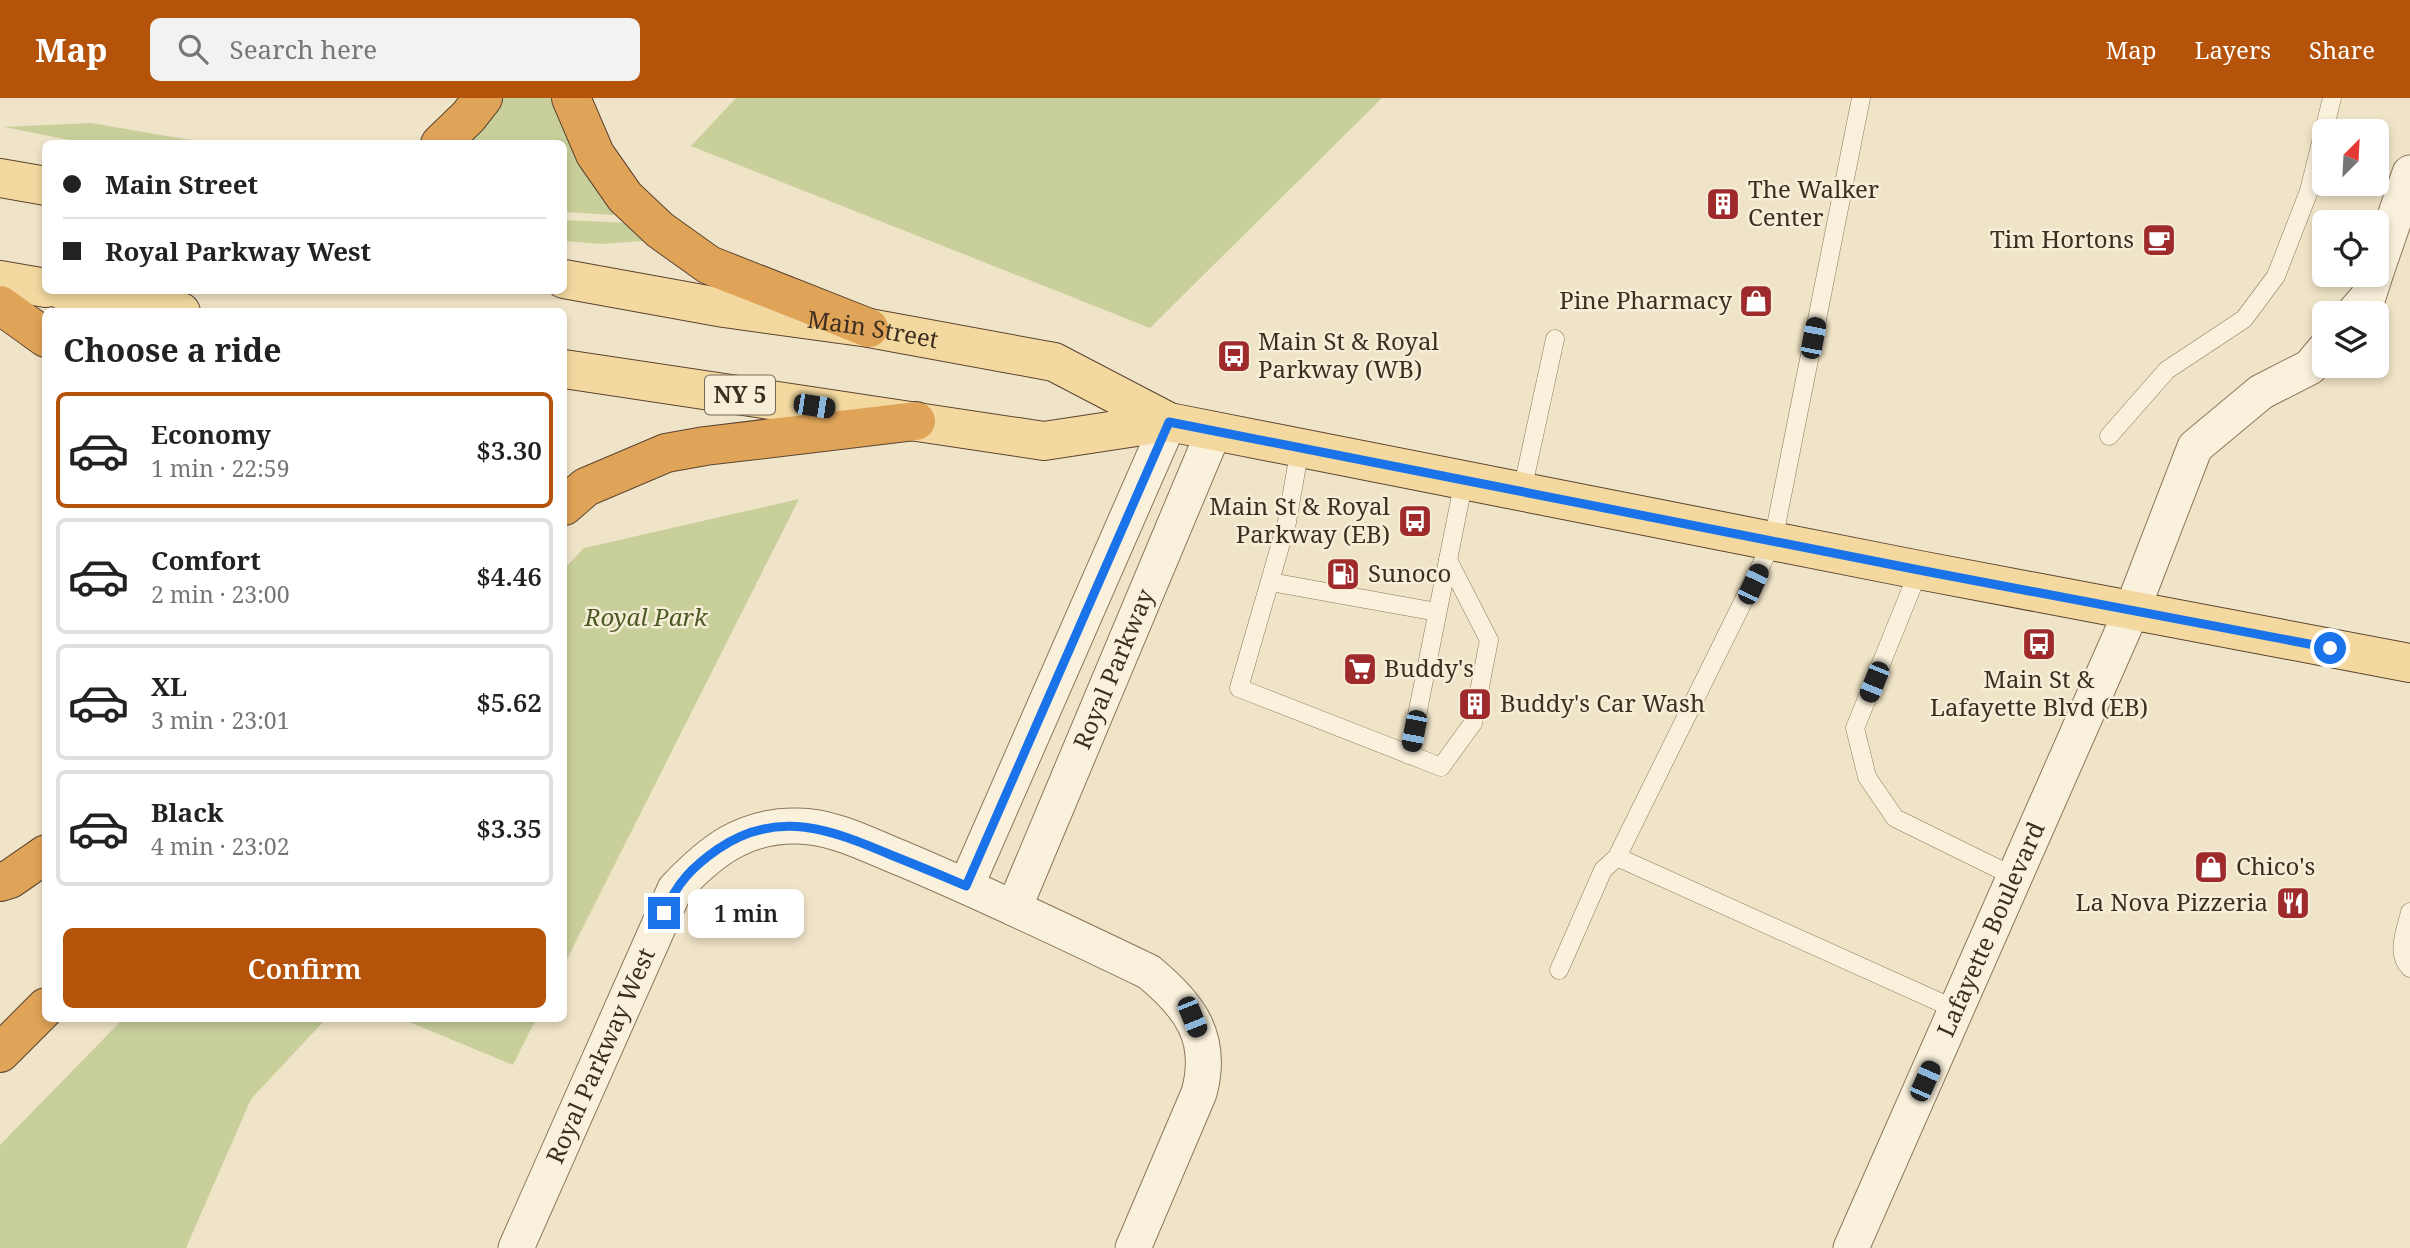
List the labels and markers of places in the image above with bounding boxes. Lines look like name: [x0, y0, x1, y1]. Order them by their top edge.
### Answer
place label: The Walker Center: [1748, 172, 1879, 233]
building icon: The Walker Center: [1704, 185, 1742, 223]
cafe icon: Tim Hortons: [2140, 221, 2178, 259]
place label: Tim Hortons: [1990, 222, 2134, 255]
shop icon: Pine Pharmacy: [1737, 282, 1775, 320]
place label: Pine Pharmacy: [1559, 283, 1732, 316]
place label: Main St & Royal Parkway (WB): [1258, 324, 1439, 385]
bus stop icon: Main St & Royal Parkway (WB): [1215, 337, 1253, 375]
place label: Main St & Royal Parkway (EB): [1209, 489, 1391, 550]
bus stop icon: Main St & Royal Parkway (EB): [1396, 502, 1434, 540]
fuel station icon: Sunoco: [1324, 555, 1362, 593]
place label: Sunoco: [1368, 556, 1451, 589]
bus stop icon: Main St & Lafayette Blvd (EB): [2020, 625, 2058, 663]
supermarket icon: Buddy's: [1341, 650, 1379, 688]
place label: Buddy's: [1384, 651, 1474, 684]
place label: Main St & Lafayette Blvd (EB): [1930, 662, 2148, 723]
building icon: Buddy's Car Wash: [1456, 685, 1494, 723]
place label: Buddy's Car Wash: [1500, 686, 1705, 719]
shop icon: Chico's: [2192, 848, 2230, 886]
place label: Chico's: [2236, 849, 2315, 882]
restaurant icon: La Nova Pizzeria: [2274, 884, 2312, 922]
place label: La Nova Pizzeria: [2075, 885, 2268, 918]

